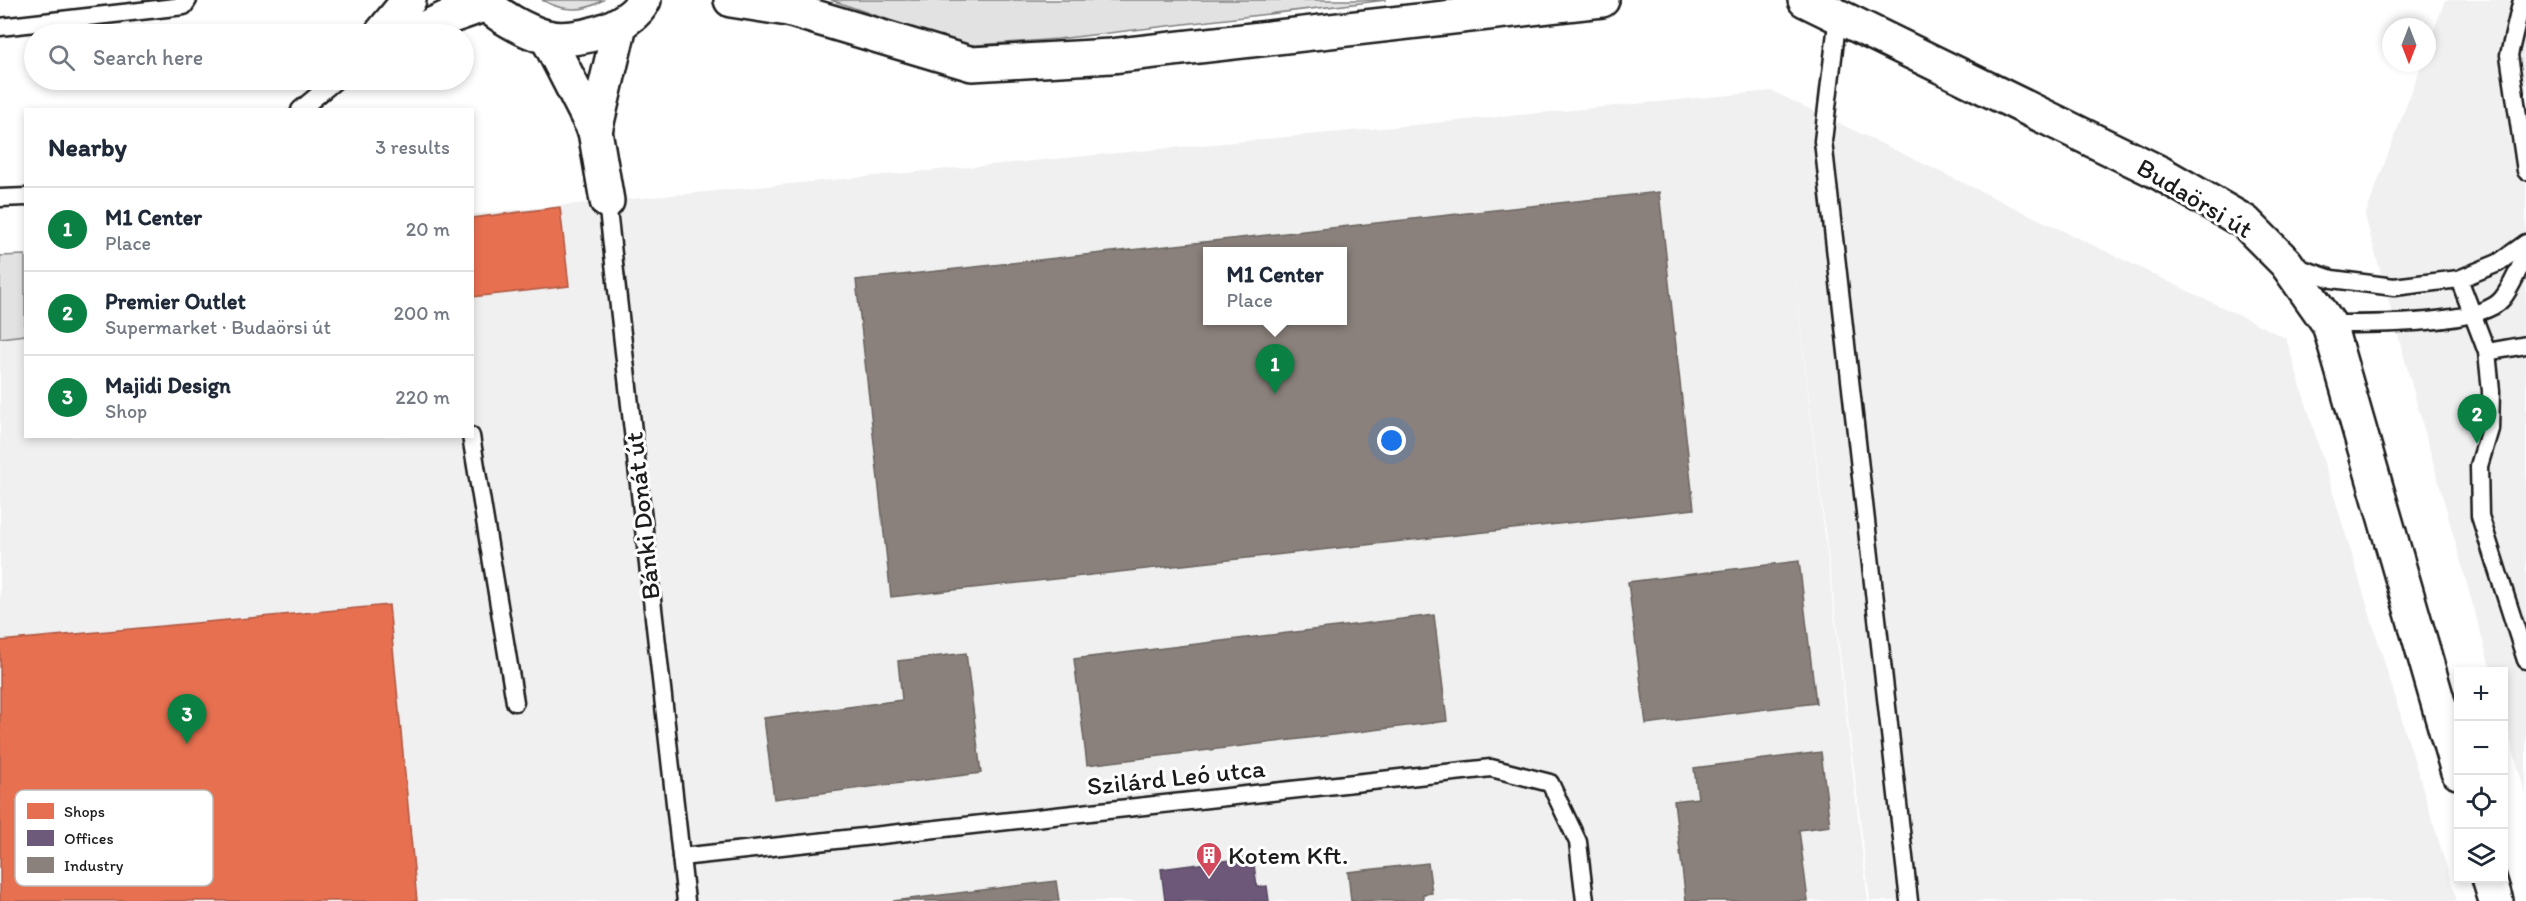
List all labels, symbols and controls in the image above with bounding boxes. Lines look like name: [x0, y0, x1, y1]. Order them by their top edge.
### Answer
north arrow: [2382, 18, 2436, 72]
search box: [24, 24, 474, 90]
icon: search: [45, 41, 78, 74]
text: Search here: [93, 44, 203, 71]
text: Nearby: [48, 131, 127, 163]
text: 3 results: [375, 135, 450, 159]
street label: Budaörsi út: [2131, 151, 2259, 245]
text: M1 Center: [105, 204, 202, 231]
text: 1: [63, 217, 72, 241]
text: 20 m: [406, 217, 450, 241]
text: Place: [105, 231, 151, 255]
popup: [1203, 247, 1347, 325]
text: M1 Center: [1227, 261, 1323, 288]
text: Premier Outlet: [105, 288, 246, 315]
text: Place: [1227, 288, 1273, 312]
text: 2: [62, 301, 73, 325]
text: 200 m: [394, 301, 450, 325]
text: Supermarket · Budaörsi út: [105, 315, 331, 339]
pin: 1: [1256, 344, 1294, 394]
text: Majidi Design: [105, 372, 231, 399]
text: 3: [62, 385, 73, 409]
text: 220 m: [395, 385, 450, 409]
pin: 2: [2458, 394, 2496, 444]
text: Shop: [105, 399, 147, 423]
your location: [1377, 426, 1406, 455]
street label: Bánki Donát út: [617, 430, 667, 601]
map controls: [2454, 667, 2508, 883]
button: +: [2454, 667, 2508, 721]
pin: 3: [168, 694, 207, 744]
button: −: [2454, 721, 2508, 775]
street label: Szilárd Leó utca: [1085, 752, 1267, 802]
button: locate: [2454, 775, 2508, 829]
legend: [15, 790, 213, 886]
text: Shops: [64, 802, 105, 821]
text: Offices: [64, 829, 114, 848]
button: layers: [2454, 829, 2508, 883]
place label: Kotem Kft.: [1228, 839, 1348, 871]
building icon: Kotem Kft.: [1194, 840, 1224, 878]
text: Industry: [64, 856, 124, 875]

